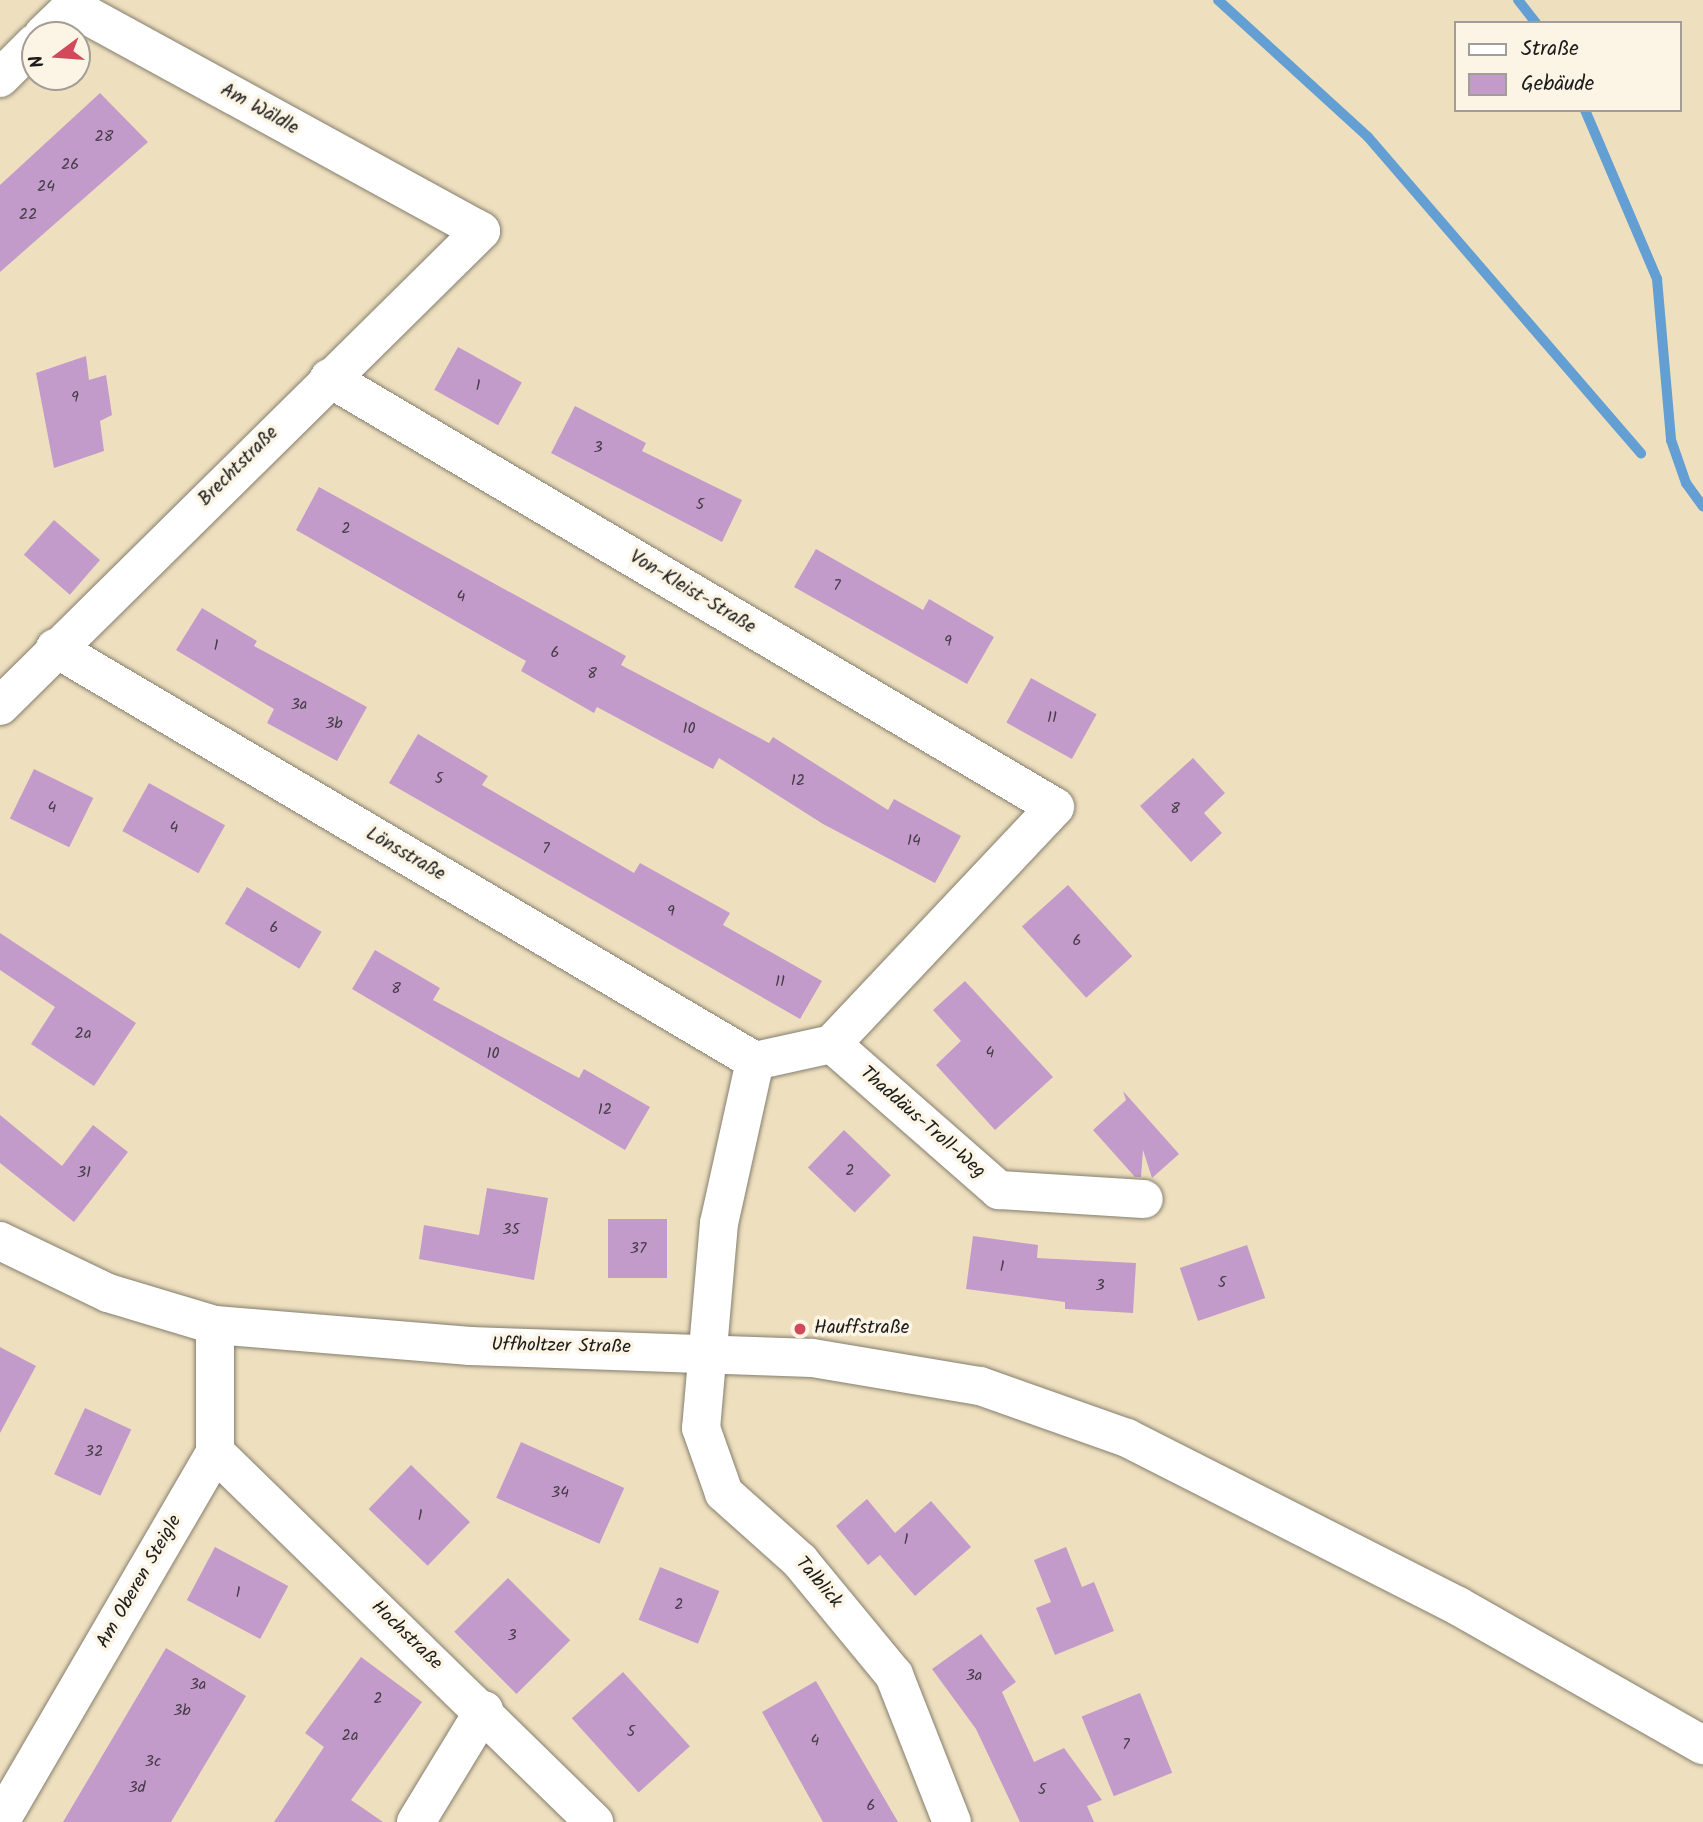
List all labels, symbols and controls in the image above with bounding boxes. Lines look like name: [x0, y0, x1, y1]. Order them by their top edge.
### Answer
north arrow: [21, 21, 91, 91]
legend: [1454, 21, 1682, 112]
text: Straße: [1521, 33, 1579, 66]
text: N: [22, 51, 54, 71]
text: Gebäude: [1521, 68, 1594, 101]
street label: Am Wäldle: [216, 79, 302, 141]
house number: 28: [95, 127, 113, 147]
house number: 26: [61, 155, 79, 175]
house number: 24: [37, 177, 55, 197]
house number: 22: [19, 205, 37, 225]
house number: 1: [475, 376, 481, 396]
house number: 9: [71, 388, 79, 408]
street label: Brechtstraße: [194, 422, 284, 512]
house number: 3: [593, 438, 603, 458]
house number: 5: [696, 495, 704, 515]
house number: 2: [341, 519, 351, 539]
street label: Von-Kleist-Straße: [625, 546, 759, 640]
house number: 7: [833, 576, 841, 596]
house number: 4: [457, 587, 465, 607]
house number: 9: [944, 632, 952, 652]
house number: 1: [213, 636, 219, 656]
house number: 6: [551, 643, 559, 663]
house number: 8: [587, 664, 597, 684]
house number: 3a: [291, 695, 307, 715]
house number: 11: [1047, 708, 1057, 728]
house number: 3b: [325, 714, 343, 734]
house number: 10: [682, 719, 696, 739]
house number: 5: [435, 769, 443, 789]
house number: 12: [791, 771, 805, 791]
house number: 4: [48, 798, 56, 818]
house number: 8: [1170, 799, 1180, 819]
house number: 4: [170, 818, 178, 838]
street label: Lönsstraße: [361, 823, 449, 887]
house number: 14: [907, 831, 921, 851]
house number: 7: [542, 839, 550, 859]
house number: 9: [667, 902, 675, 922]
house number: 6: [270, 918, 278, 938]
house number: 6: [1073, 931, 1081, 951]
house number: 11: [775, 972, 785, 992]
house number: 8: [391, 979, 401, 999]
house number: 2a: [75, 1024, 91, 1044]
house number: 4: [986, 1043, 994, 1063]
house number: 10: [486, 1044, 500, 1064]
street label: Thaddäus-Troll-Weg: [855, 1062, 989, 1184]
house number: 12: [598, 1100, 612, 1120]
house number: 2: [845, 1161, 855, 1181]
house number: 31: [77, 1163, 91, 1183]
house number: 35: [502, 1220, 520, 1240]
house number: 37: [630, 1239, 646, 1259]
house number: 1: [999, 1257, 1005, 1277]
house number: 5: [1218, 1273, 1226, 1293]
house number: 3: [1095, 1276, 1105, 1296]
place label: Hauffstraße: [814, 1318, 909, 1340]
marker: Hauffstraße: [792, 1321, 808, 1337]
street label: Uffholtzer Straße: [491, 1334, 631, 1360]
house number: 32: [85, 1442, 103, 1462]
house number: 34: [551, 1483, 569, 1503]
house number: 1: [417, 1506, 423, 1526]
street label: Am Oberen Steigle: [93, 1511, 187, 1653]
house number: 1: [903, 1530, 909, 1550]
street label: Talblick: [790, 1553, 846, 1613]
house number: 1: [235, 1583, 241, 1603]
house number: 2: [674, 1595, 684, 1615]
street label: Hochstraße: [366, 1596, 446, 1676]
house number: 3: [507, 1626, 517, 1646]
house number: 3a: [966, 1666, 982, 1686]
house number: 3a: [190, 1675, 206, 1695]
house number: 2: [373, 1689, 383, 1709]
house number: 3b: [173, 1701, 191, 1721]
house number: 5: [627, 1722, 635, 1742]
house number: 2a: [342, 1726, 358, 1746]
house number: 4: [811, 1731, 819, 1751]
house number: 7: [1122, 1735, 1130, 1755]
house number: 3c: [145, 1752, 161, 1772]
house number: 3d: [128, 1778, 146, 1798]
house number: 5: [1038, 1780, 1046, 1800]
house number: 6: [867, 1796, 875, 1816]

